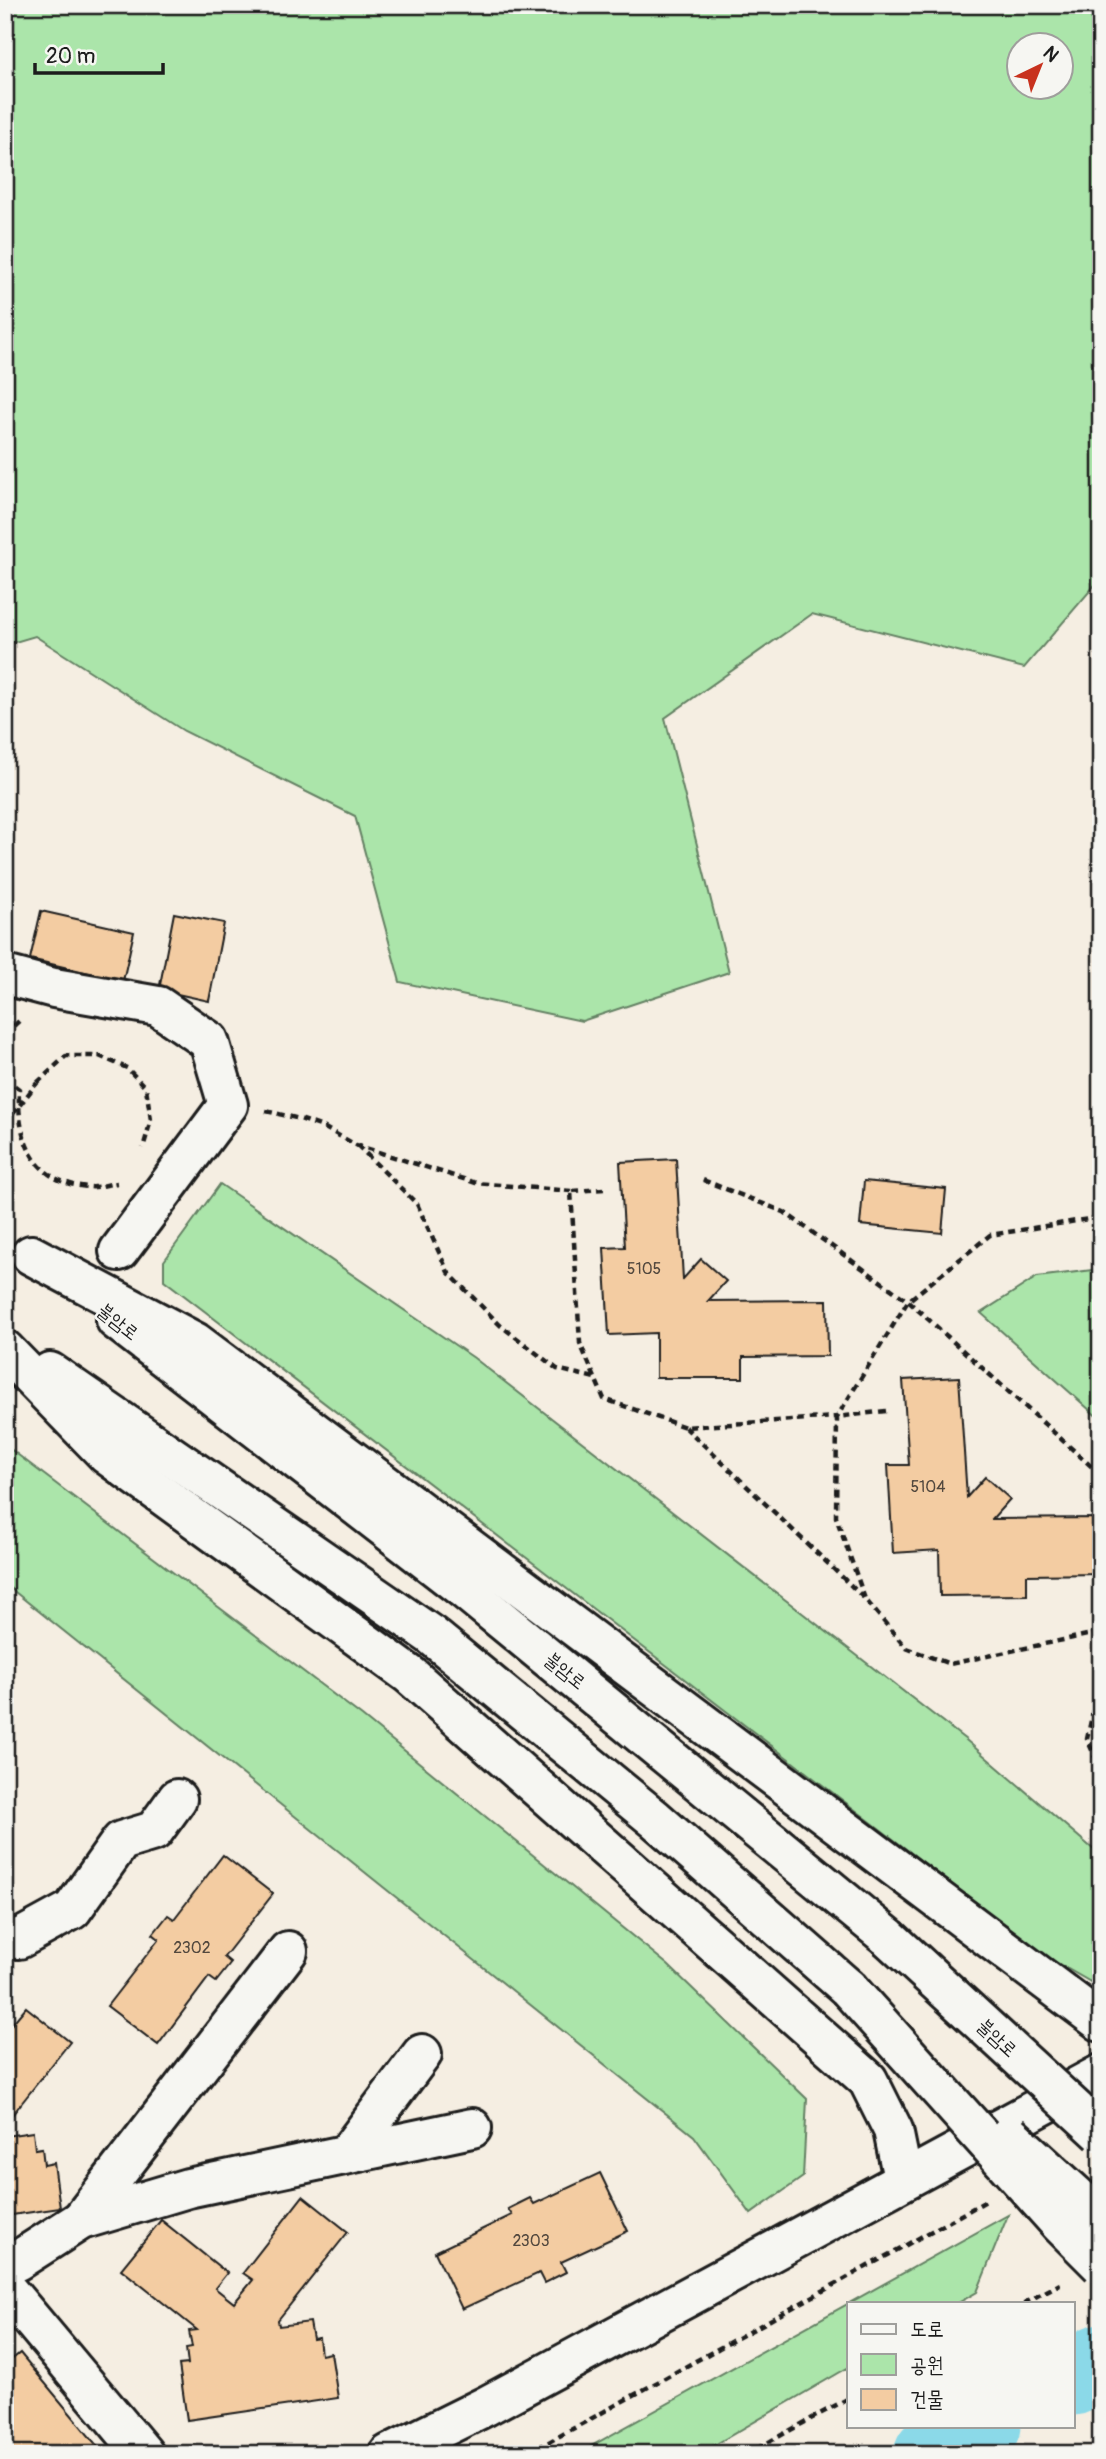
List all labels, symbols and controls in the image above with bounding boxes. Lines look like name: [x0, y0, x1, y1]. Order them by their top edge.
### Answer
scale bar: [35, 32, 163, 76]
north arrow: [1004, 32, 1074, 102]
text: N: [1038, 41, 1064, 68]
text: 20 m: [46, 43, 95, 70]
house number: 5105: [627, 1259, 661, 1279]
street label: 불암로: [93, 1298, 143, 1346]
house number: 5104: [910, 1477, 946, 1497]
street label: 불암로: [540, 1647, 590, 1695]
house number: 2302: [173, 1938, 211, 1958]
street label: 불암로: [972, 2014, 1022, 2062]
house number: 2303: [512, 2231, 550, 2251]
legend: [847, 2302, 1074, 2428]
text: 도로: [910, 2316, 944, 2343]
text: 공원: [910, 2352, 944, 2379]
text: 건물: [910, 2386, 944, 2413]

